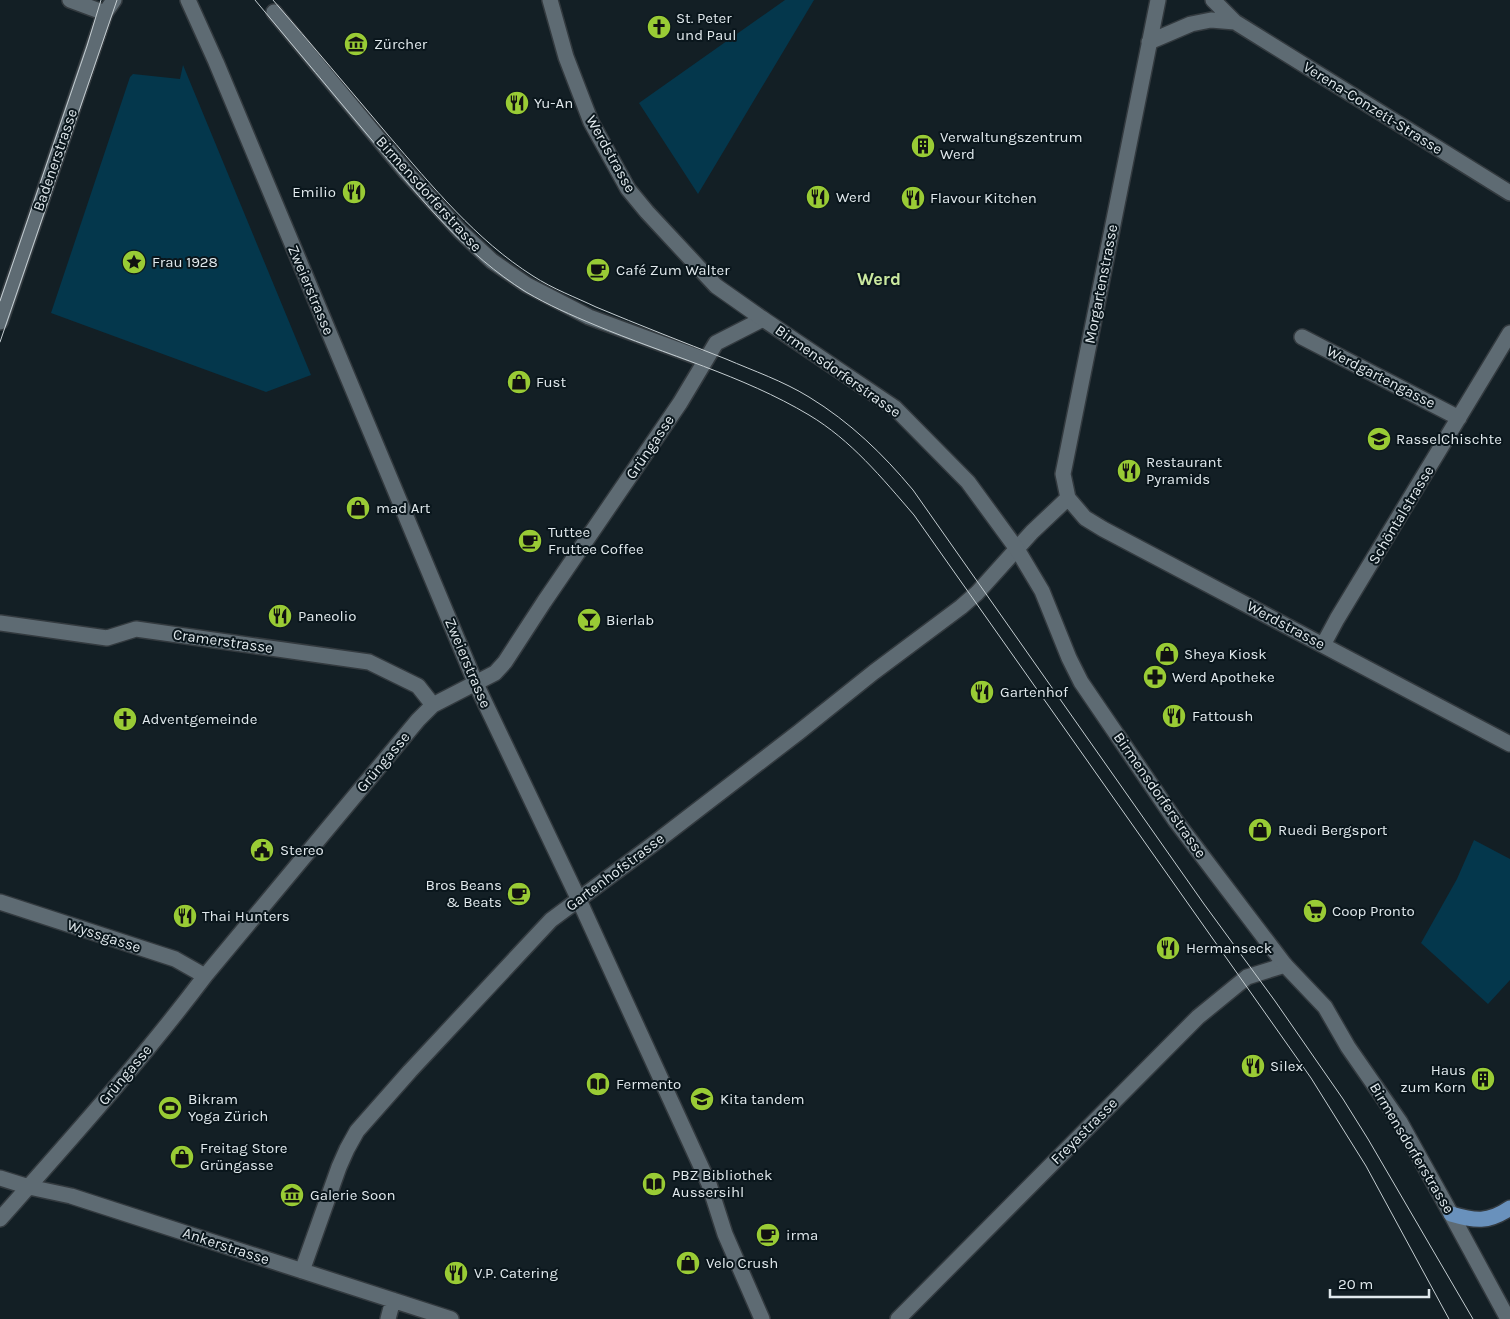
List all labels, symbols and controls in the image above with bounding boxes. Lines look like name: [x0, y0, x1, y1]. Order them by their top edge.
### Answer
place label: St. Peter und Paul: [676, 9, 736, 44]
church icon: St. Peter und Paul: [646, 14, 672, 40]
museum icon: Zürcher: [343, 31, 369, 57]
place label: Zürcher: [374, 35, 428, 53]
street label: Verena-Conzett-Strasse: [1300, 58, 1446, 158]
restaurant icon: Yu-An: [504, 90, 530, 116]
place label: Yu-An: [534, 94, 573, 112]
street label: Badenerstrasse: [29, 106, 81, 214]
street label: Werdstrasse: [582, 112, 640, 196]
place label: Verwaltungszentrum Werd: [940, 128, 1083, 163]
street label: Birmensdorferstrasse: [372, 132, 486, 256]
building icon: Verwaltungszentrum Werd: [910, 133, 936, 159]
restaurant icon: Emilio: [341, 179, 367, 205]
place label: Emilio: [292, 183, 336, 201]
restaurant icon: Werd: [805, 184, 831, 210]
restaurant icon: Flavour Kitchen: [900, 185, 926, 211]
place label: Werd: [836, 188, 871, 206]
place label: Flavour Kitchen: [930, 189, 1037, 207]
street label: Morgartenstrasse: [1081, 223, 1121, 345]
street label: Zweierstrasse: [284, 242, 338, 338]
place icon: Frau 1928: [121, 249, 147, 275]
place label: Frau 1928: [152, 253, 218, 271]
cafe icon: Café Zum Walter: [585, 257, 611, 283]
place label: Café Zum Walter: [616, 261, 730, 279]
district label: Werd: [857, 268, 901, 290]
street label: Birmensdorferstrasse: [772, 321, 904, 421]
street label: Werdgartengasse: [1324, 342, 1438, 412]
shop icon: Fust: [506, 369, 532, 395]
place label: Fust: [536, 373, 566, 391]
street label: Grüngasse: [622, 412, 678, 482]
school or university icon: RasselChischte: [1366, 426, 1392, 452]
place label: RasselChischte: [1396, 430, 1502, 448]
place label: Restaurant Pyramids: [1146, 453, 1222, 488]
restaurant icon: Restaurant Pyramids: [1116, 458, 1142, 484]
street label: Schöntalstrasse: [1364, 462, 1438, 568]
shop icon: mad Art: [345, 495, 371, 521]
place label: mad Art: [376, 499, 431, 517]
place label: Tuttee Fruttee Coffee: [548, 523, 644, 558]
cafe icon: Tuttee Fruttee Coffee: [517, 528, 543, 554]
street label: Werdstrasse: [1244, 597, 1328, 653]
restaurant icon: Paneolio: [267, 603, 293, 629]
place label: Paneolio: [298, 607, 356, 625]
bar icon: Bierlab: [576, 607, 602, 633]
place label: Bierlab: [606, 611, 654, 629]
street label: Zweierstrasse: [441, 615, 495, 711]
street label: Cramerstrasse: [172, 625, 274, 657]
shop icon: Sheya Kiosk: [1154, 641, 1180, 667]
place label: Sheya Kiosk: [1184, 645, 1267, 663]
pharmacy icon: Werd Apotheke: [1142, 664, 1168, 690]
place label: Werd Apotheke: [1172, 668, 1275, 686]
restaurant icon: Gartenhof: [969, 679, 995, 705]
place label: Gartenhof: [1000, 683, 1069, 701]
restaurant icon: Fattoush: [1161, 703, 1187, 729]
church icon: Adventgemeinde: [112, 706, 138, 732]
place label: Fattoush: [1192, 707, 1253, 725]
place label: Adventgemeinde: [142, 710, 257, 728]
street label: Grüngasse: [353, 728, 413, 796]
street label: Birmensdorferstrasse: [1110, 729, 1210, 861]
shop icon: Ruedi Bergsport: [1247, 817, 1273, 843]
place label: Ruedi Bergsport: [1278, 821, 1388, 839]
street label: Gartenhofstrasse: [562, 829, 668, 915]
public building icon: Stereo: [249, 837, 275, 863]
place label: Stereo: [280, 841, 324, 859]
place label: Bros Beans & Beats: [425, 876, 502, 911]
cafe icon: Bros Beans & Beats: [506, 881, 532, 907]
supermarket icon: Coop Pronto: [1302, 898, 1328, 924]
place label: Coop Pronto: [1332, 902, 1415, 920]
restaurant icon: Thai Hunters: [172, 903, 198, 929]
place label: Thai Hunters: [202, 907, 290, 925]
street label: Wyssgasse: [65, 916, 143, 956]
restaurant icon: Hermanseck: [1155, 935, 1181, 961]
place label: Hermanseck: [1186, 939, 1272, 957]
street label: Grüngasse: [95, 1041, 155, 1109]
restaurant icon: Silex: [1240, 1053, 1266, 1079]
place label: Silex: [1270, 1057, 1303, 1075]
place label: Haus zum Korn: [1400, 1061, 1466, 1096]
building icon: Haus zum Korn: [1470, 1066, 1496, 1092]
library icon: Fermento: [585, 1071, 611, 1097]
place label: Fermento: [616, 1075, 681, 1093]
street label: Birmensdorferstrasse: [1366, 1079, 1458, 1217]
school or university icon: Kita tandem: [689, 1086, 715, 1112]
place label: Bikram Yoga Zürich: [188, 1090, 268, 1125]
place label: Kita tandem: [720, 1090, 805, 1108]
street label: Freyastrasse: [1047, 1094, 1121, 1168]
sports icon: Bikram Yoga Zürich: [157, 1095, 183, 1121]
place label: Freitag Store Grüngasse: [200, 1139, 287, 1174]
shop icon: Freitag Store Grüngasse: [169, 1144, 195, 1170]
place label: PBZ Bibliothek Aussersihl: [672, 1166, 772, 1201]
library icon: PBZ Bibliothek Aussersihl: [641, 1171, 667, 1197]
museum icon: Galerie Soon: [279, 1182, 305, 1208]
place label: Galerie Soon: [310, 1186, 396, 1204]
cafe icon: irma: [755, 1222, 781, 1248]
street label: Ankerstrasse: [180, 1224, 272, 1268]
place label: irma: [786, 1226, 818, 1244]
shop icon: Velo Crush: [675, 1250, 701, 1276]
place label: Velo Crush: [706, 1254, 778, 1272]
restaurant icon: V.P. Catering: [443, 1260, 469, 1286]
place label: V.P. Catering: [474, 1264, 558, 1282]
scale bar: [1330, 1266, 1429, 1298]
text: 20 m: [1338, 1275, 1373, 1293]

